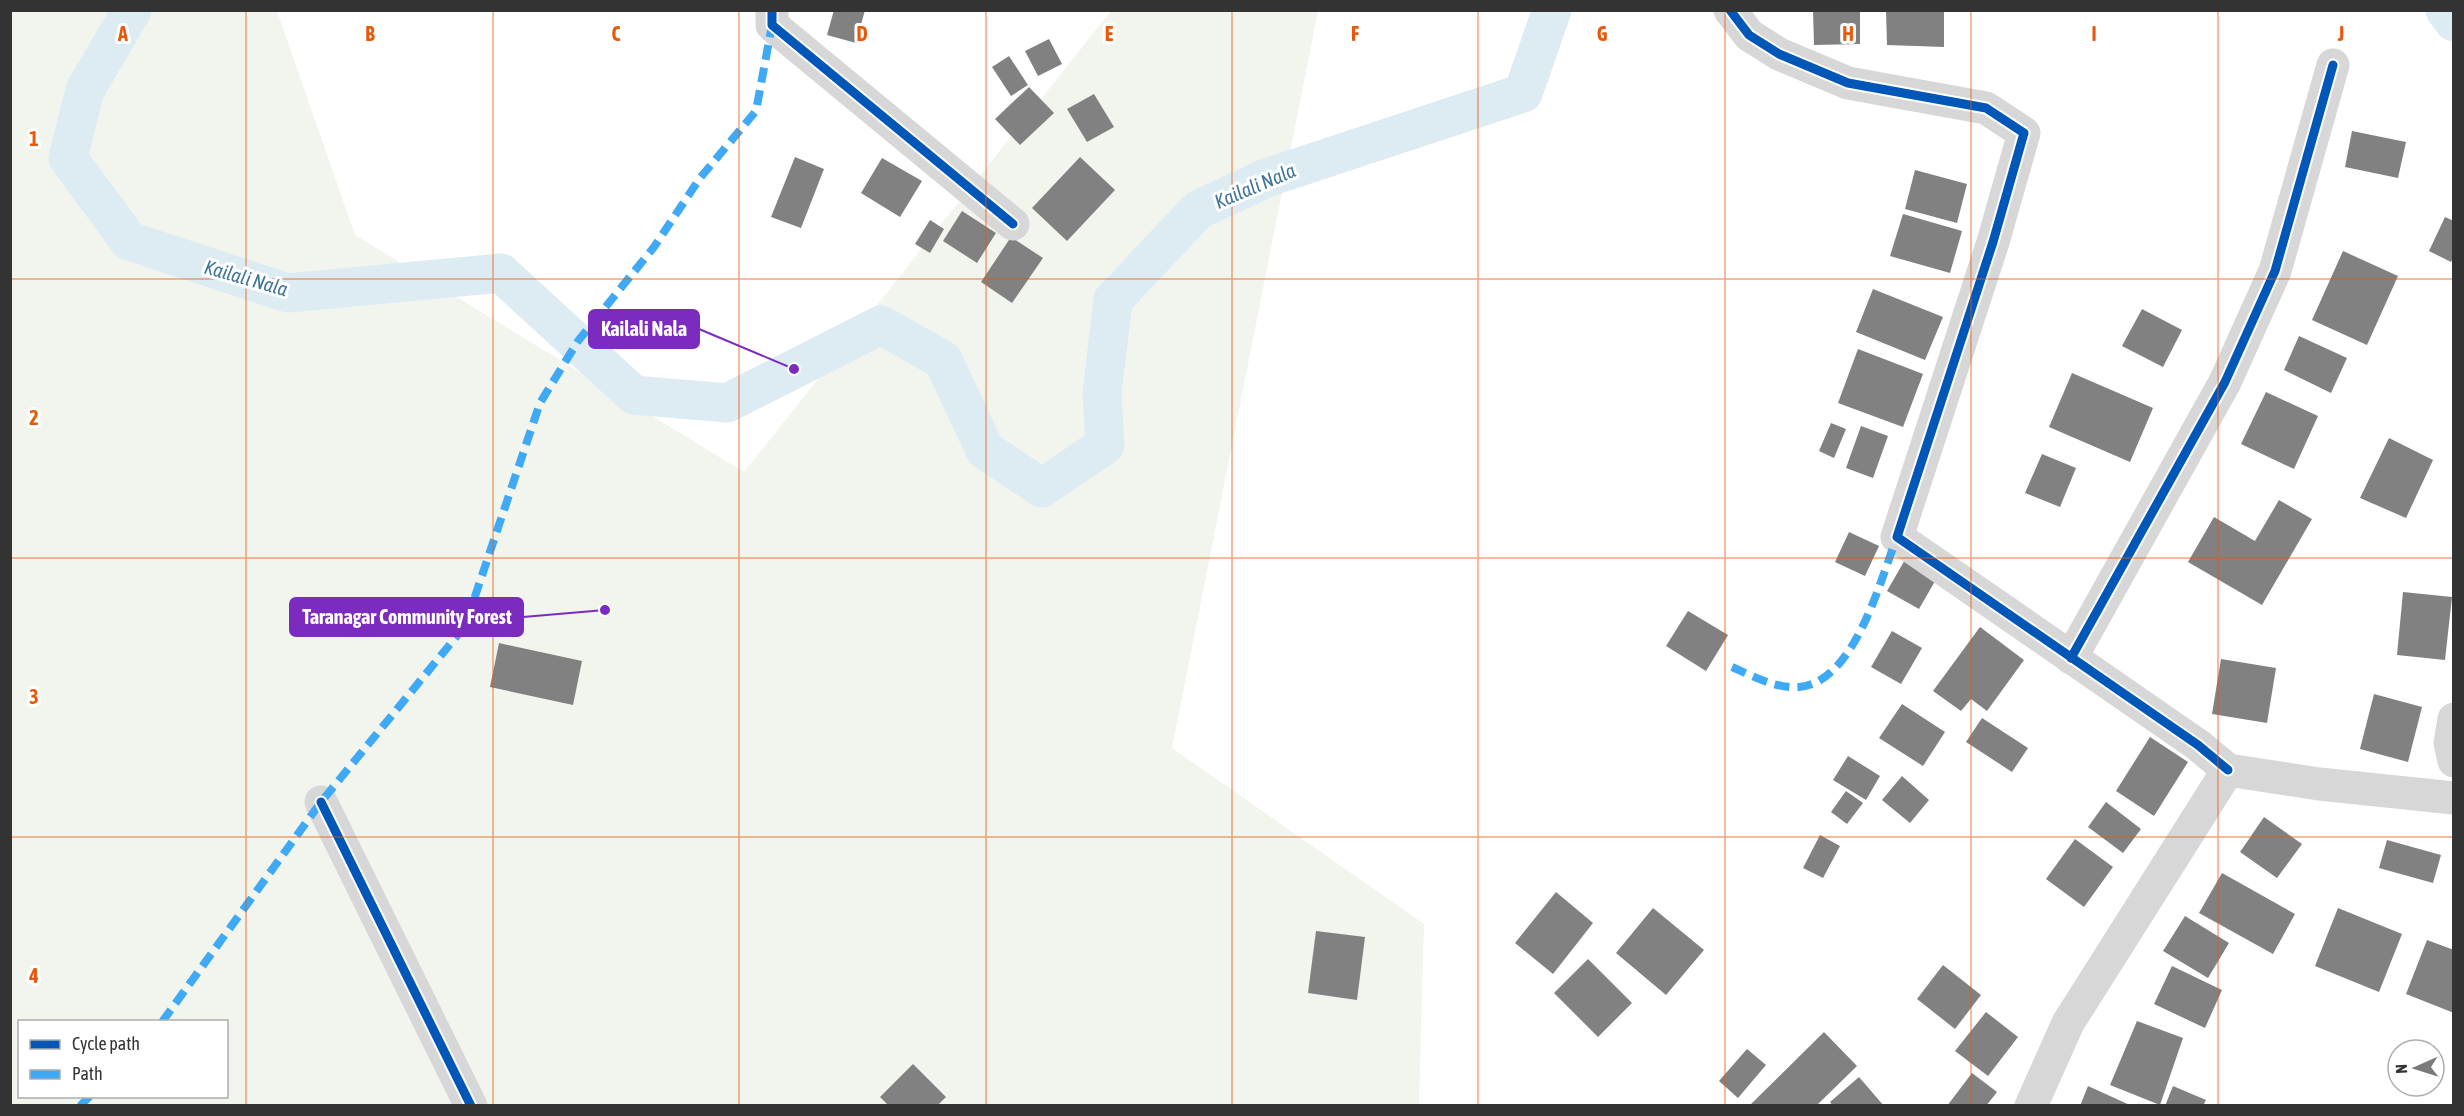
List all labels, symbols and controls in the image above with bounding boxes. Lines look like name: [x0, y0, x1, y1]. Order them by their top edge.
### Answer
text: A: [117, 22, 128, 45]
text: B: [365, 22, 375, 45]
text: C: [612, 22, 621, 45]
text: D: [856, 22, 868, 45]
text: E: [1105, 22, 1114, 45]
text: F: [1351, 22, 1359, 45]
text: G: [1597, 22, 1608, 45]
text: H: [1842, 22, 1854, 45]
text: I: [2091, 22, 2097, 45]
text: J: [2337, 22, 2344, 45]
text: 1: [29, 127, 39, 150]
water label: Kailali Nala: [1211, 158, 1299, 213]
water label: Kailali Nala: [202, 255, 290, 300]
callout: Kailali Nala: [589, 310, 699, 348]
text: Kailali Nala: [601, 317, 687, 340]
text: 2: [29, 406, 39, 429]
callout: Taranagar Community Forest: [290, 598, 523, 636]
text: Taranagar Community Forest: [302, 605, 512, 628]
text: 3: [29, 685, 39, 708]
text: 4: [28, 964, 39, 987]
legend: [18, 1020, 228, 1098]
text: Cycle path: [72, 1033, 140, 1054]
north arrow: [2386, 1038, 2446, 1098]
text: Path: [72, 1063, 103, 1084]
text: N: [2392, 1064, 2410, 1074]

